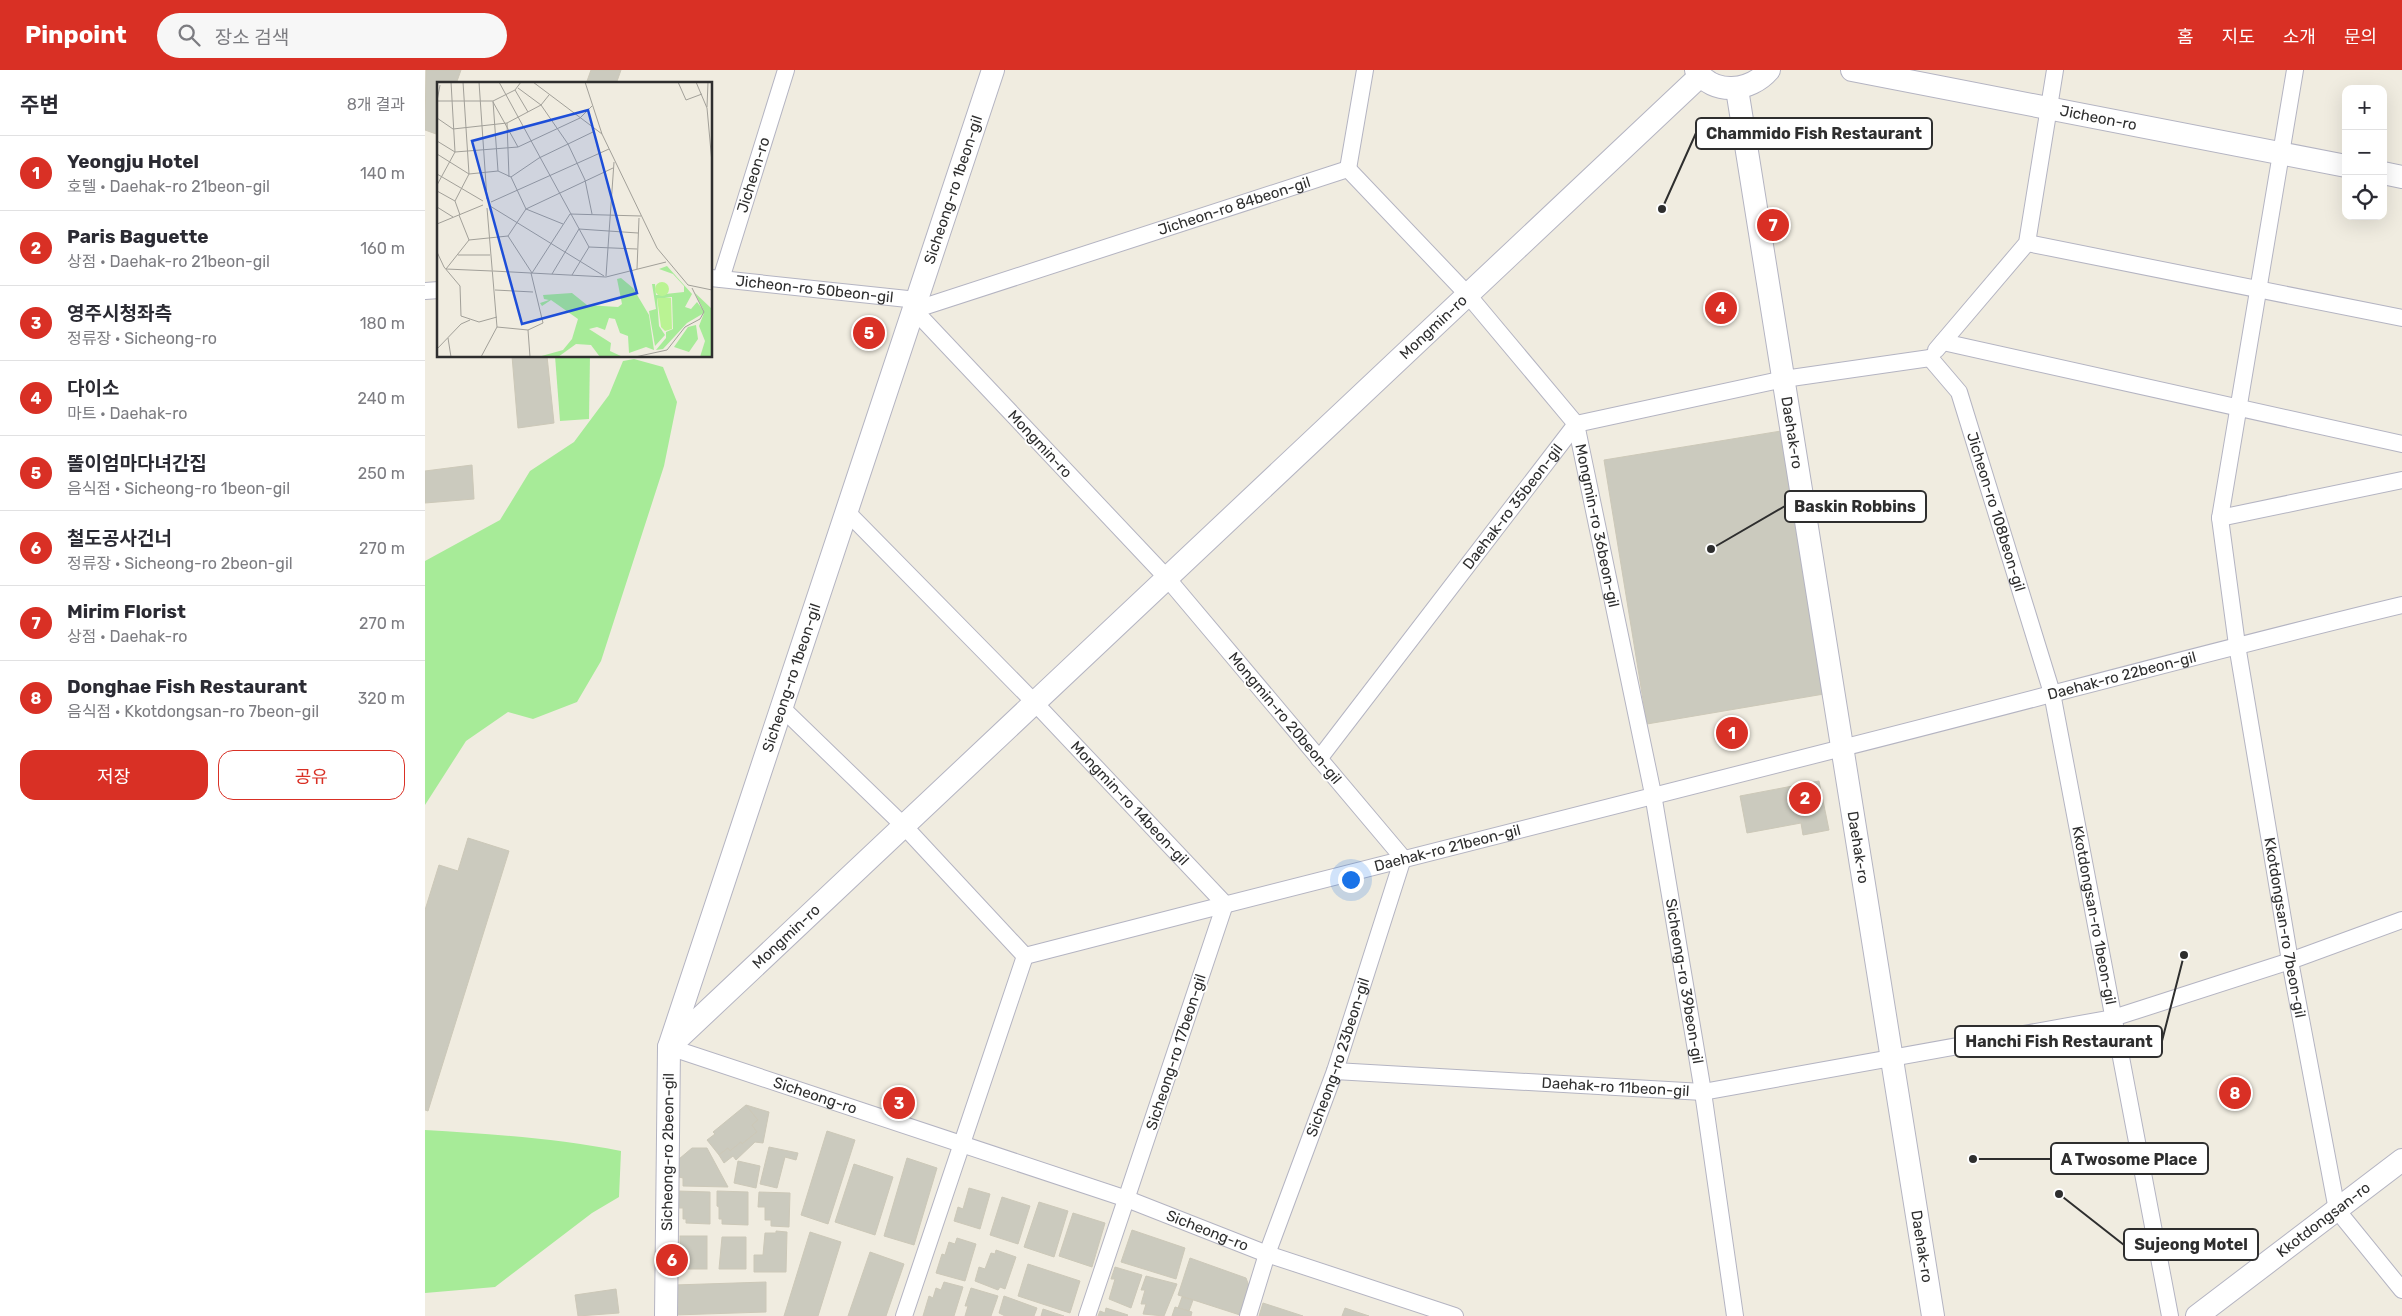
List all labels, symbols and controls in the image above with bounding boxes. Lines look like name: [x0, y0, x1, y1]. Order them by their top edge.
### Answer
search box: [157, 13, 507, 58]
text: Pinpoint: [25, 21, 127, 49]
icon: search: [175, 21, 203, 49]
text: 장소 검색: [215, 26, 289, 49]
text: 홈: [2177, 26, 2194, 48]
text: 지도: [2222, 26, 2255, 48]
text: 소개: [2283, 26, 2316, 48]
text: 문의: [2344, 26, 2377, 48]
inset map: [437, 82, 713, 358]
map controls: [2342, 85, 2387, 220]
button: +: [2342, 85, 2387, 130]
text: 주변: [20, 92, 59, 117]
text: 8개 결과: [347, 95, 405, 114]
street label: Jicheon-ro: [2058, 102, 2138, 134]
street label: Sicheong-ro 1beon-gil: [920, 113, 986, 267]
callout: Chammido Fish Restaurant: [1696, 118, 1932, 149]
text: Chammido Fish Restaurant: [1706, 124, 1923, 143]
button: −: [2342, 130, 2387, 175]
street label: Jicheon-ro: [733, 135, 774, 215]
text: Yeongju Hotel: [67, 150, 199, 173]
text: 1: [32, 164, 40, 183]
text: 140 m: [360, 164, 405, 183]
street label: Jicheon-ro 84beon-gil: [1156, 173, 1313, 239]
button: locate: [2342, 175, 2387, 220]
text: 호텔 · Daehak-ro 21beon-gil: [67, 177, 270, 196]
pin: 7: [1757, 206, 1789, 244]
text: Paris Baguette: [67, 225, 209, 248]
text: 2: [31, 239, 41, 258]
text: 160 m: [360, 239, 405, 258]
text: 상점 · Daehak-ro 21beon-gil: [67, 252, 270, 271]
street label: Jicheon-ro 50beon-gil: [734, 272, 894, 306]
pin: 4: [1705, 289, 1737, 327]
street label: Mongmin-ro: [1396, 291, 1471, 363]
text: 영주시청좌측: [67, 302, 172, 325]
text: 3: [31, 314, 41, 333]
text: 180 m: [360, 314, 405, 333]
pin: 5: [853, 314, 885, 352]
text: 정류장 · Sicheong-ro: [67, 329, 217, 348]
text: 다이소: [67, 377, 119, 400]
text: 4: [31, 389, 41, 408]
text: 240 m: [358, 389, 405, 408]
street label: Daehak-ro: [1777, 395, 1807, 470]
text: 마트 · Daehak-ro: [67, 404, 187, 423]
street label: Mongmin-ro: [1004, 406, 1076, 482]
street label: Jicheon-ro 108beon-gil: [1963, 430, 2029, 594]
street label: Daehak-ro 35beon-gil: [1459, 440, 1566, 573]
street label: Mongmin-ro 36beon-gil: [1571, 442, 1623, 609]
text: 똘이엄마다녀간집: [67, 452, 207, 475]
text: 5: [31, 464, 41, 483]
text: 250 m: [358, 464, 405, 483]
text: 음식점 · Sicheong-ro 1beon-gil: [67, 479, 290, 498]
callout: Baskin Robbins: [1785, 491, 1926, 522]
text: Baskin Robbins: [1794, 497, 1916, 516]
text: 철도공사건너: [67, 527, 172, 550]
text: 6: [31, 539, 41, 558]
text: 270 m: [359, 539, 405, 558]
text: 정류장 · Sicheong-ro 2beon-gil: [67, 554, 293, 573]
text: Mirim Florist: [67, 600, 186, 623]
street label: Sicheong-ro 1beon-gil: [758, 601, 824, 754]
text: 7: [31, 614, 41, 633]
text: 270 m: [359, 614, 405, 633]
text: 상점 · Daehak-ro: [67, 627, 187, 646]
street label: Mongmin-ro 20beon-gil: [1225, 648, 1345, 788]
street label: Daehak-ro 22beon-gil: [2045, 648, 2198, 704]
text: Donghae Fish Restaurant: [67, 675, 307, 698]
text: 8: [31, 689, 41, 708]
text: 320 m: [358, 689, 405, 708]
text: 음식점 · Kkotdongsan-ro 7beon-gil: [67, 702, 319, 721]
pin: 1: [1716, 714, 1748, 752]
street label: Mongmin-ro 14beon-gil: [1067, 737, 1193, 869]
button: 저장: [20, 750, 208, 800]
button: 공유: [218, 750, 405, 800]
pin: 2: [1789, 779, 1821, 817]
street label: Daehak-ro: [1843, 810, 1873, 885]
street label: Daehak-ro 21beon-gil: [1372, 821, 1522, 875]
street label: Kkotdongsan-ro 1beon-gil: [2068, 824, 2120, 1006]
street label: Kkotdongsan-ro 7beon-gil: [2260, 836, 2310, 1019]
your location: [1338, 867, 1364, 893]
street label: Sicheong-ro 39beon-gil: [1662, 897, 1707, 1065]
street label: Mongmin-ro: [749, 901, 824, 973]
street label: Sicheong-ro 17beon-gil: [1142, 972, 1210, 1132]
street label: Sicheong-ro 23beon-gil: [1302, 975, 1373, 1139]
callout: Hanchi Fish Restaurant: [1955, 1026, 2162, 1057]
text: Hanchi Fish Restaurant: [1965, 1032, 2153, 1051]
street label: Sicheong-ro 2beon-gil: [658, 1073, 678, 1231]
street label: Sicheong-ro: [771, 1073, 859, 1118]
street label: Daehak-ro 11beon-gil: [1541, 1074, 1690, 1100]
pin: 8: [2219, 1074, 2251, 1112]
pin: 3: [883, 1084, 915, 1122]
callout: A Twosome Place: [2051, 1143, 2208, 1174]
text: A Twosome Place: [2061, 1150, 2197, 1169]
street label: Kkotdongsan-ro: [2273, 1178, 2374, 1261]
street label: Sicheong-ro: [1164, 1206, 1251, 1255]
street label: Daehak-ro: [1907, 1209, 1937, 1284]
callout: Sujeong Motel: [2124, 1229, 2258, 1260]
text: Sujeong Motel: [2134, 1235, 2248, 1254]
pin: 6: [656, 1241, 688, 1279]

